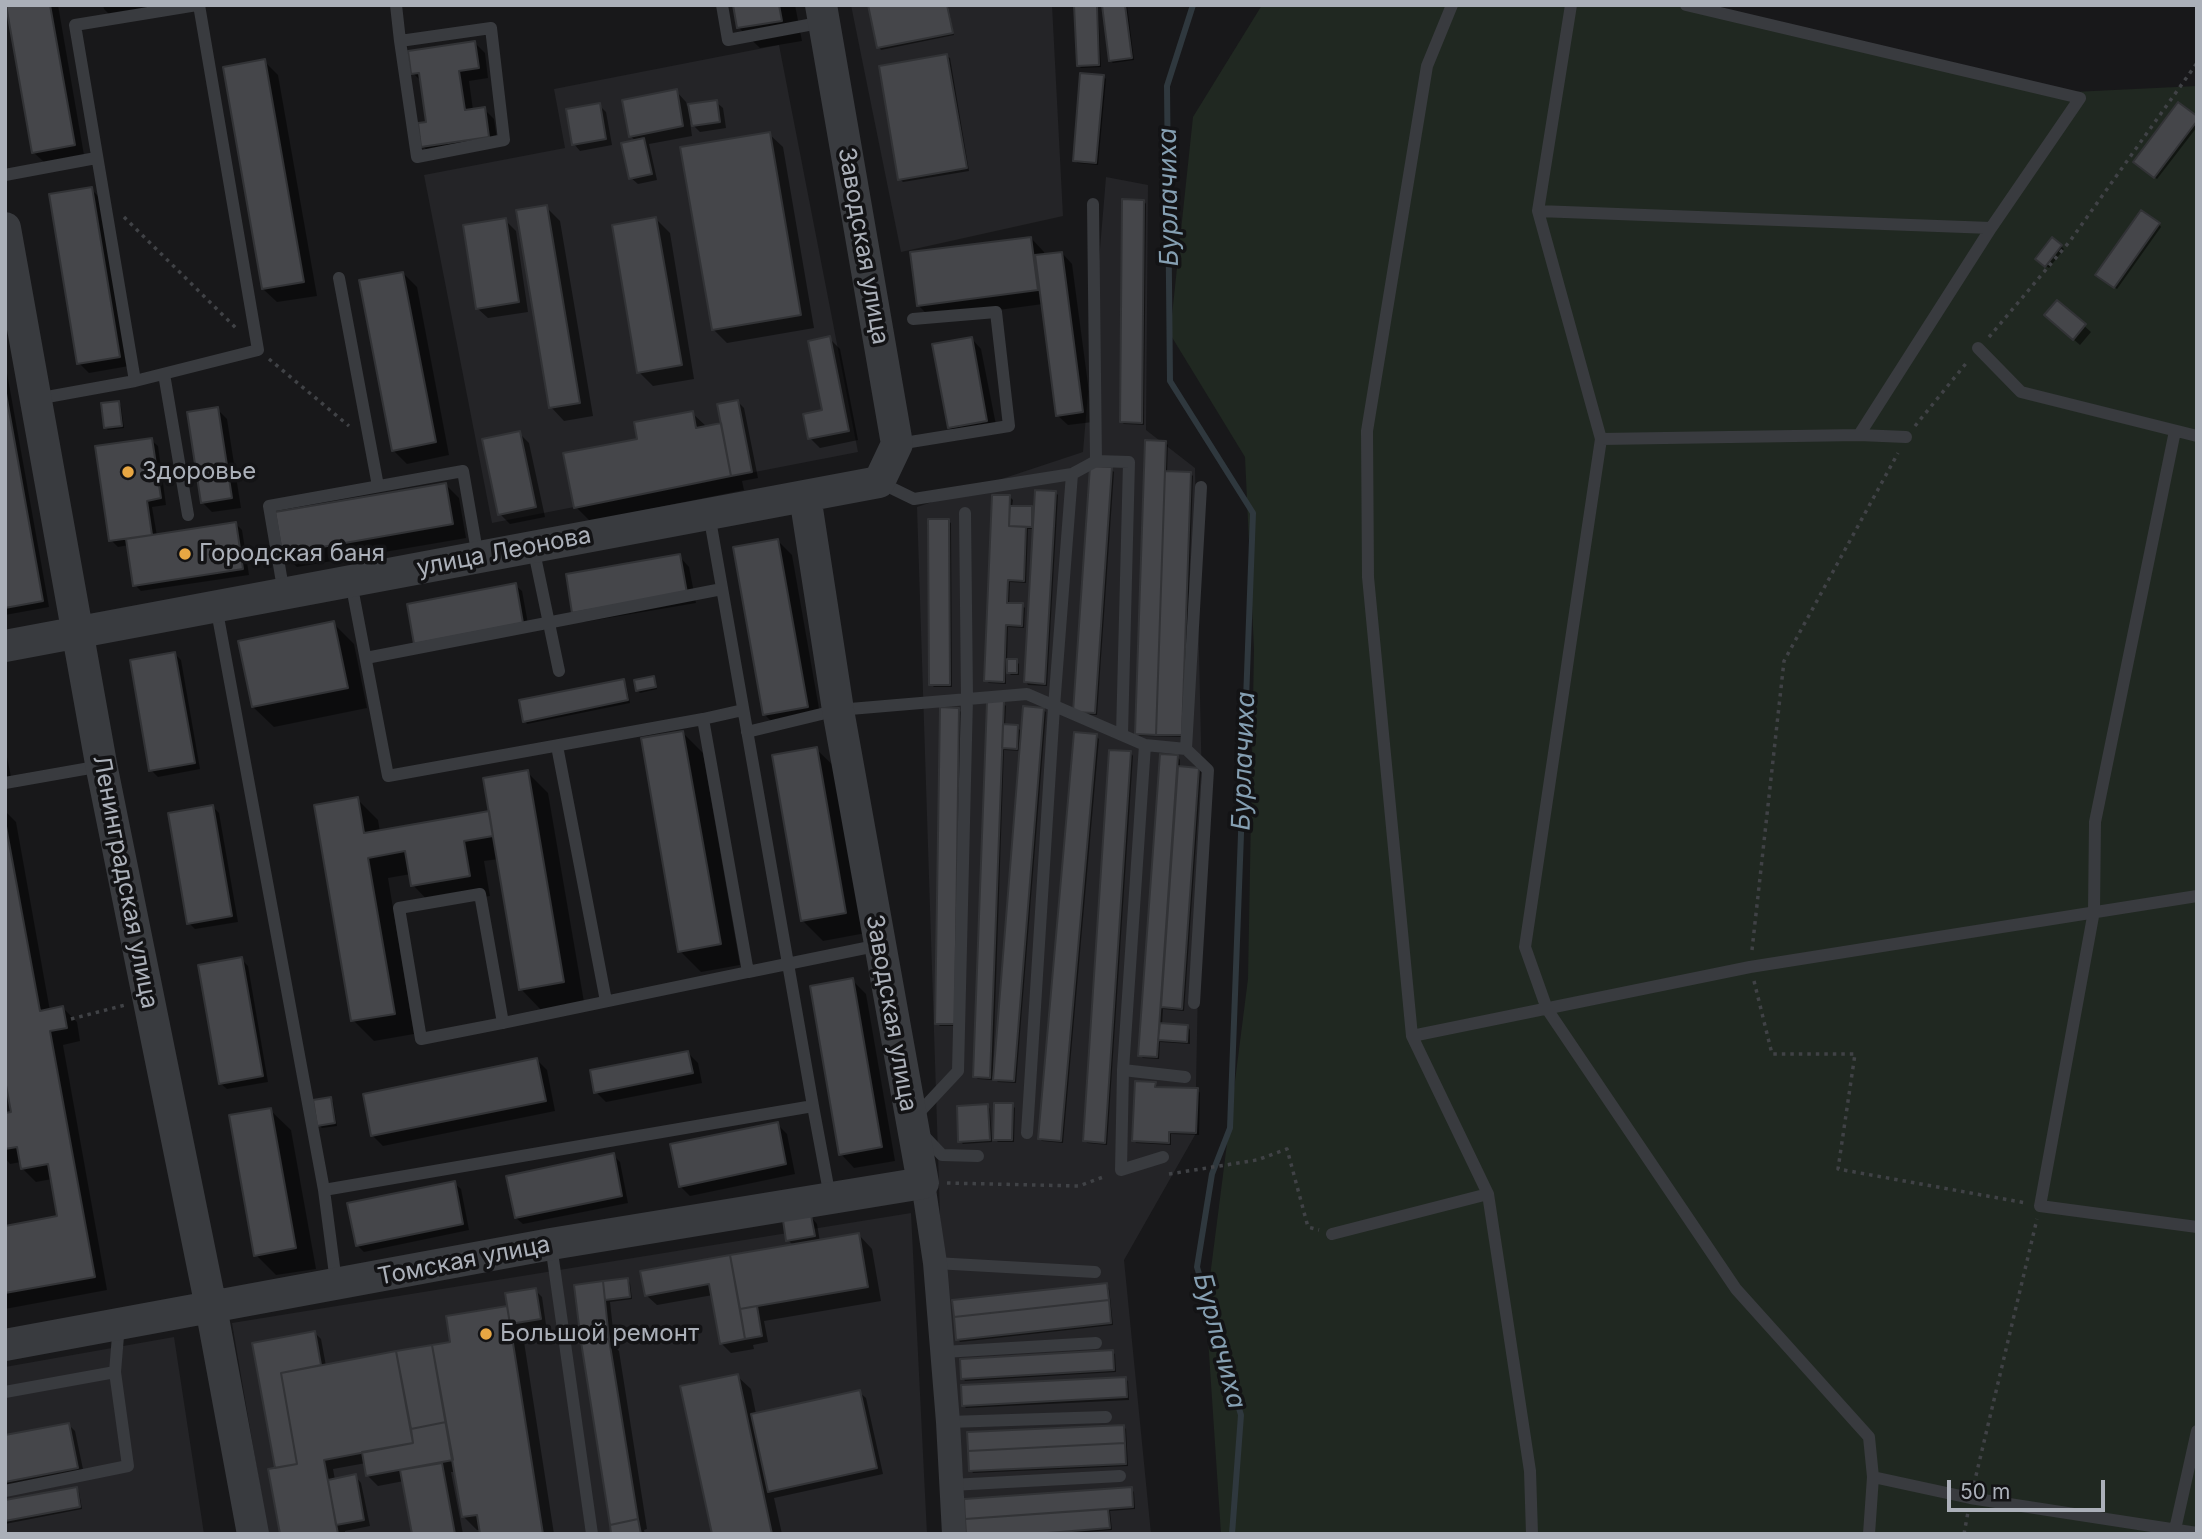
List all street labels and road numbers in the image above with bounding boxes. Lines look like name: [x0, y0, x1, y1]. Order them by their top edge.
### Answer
street label: Заводская улица: [831, 145, 895, 347]
street label: улица Леонова: [414, 521, 594, 583]
street label: Ленинградская улица: [86, 753, 164, 1011]
street label: Заводская улица: [859, 912, 923, 1114]
street label: Томская улица: [375, 1230, 553, 1292]

